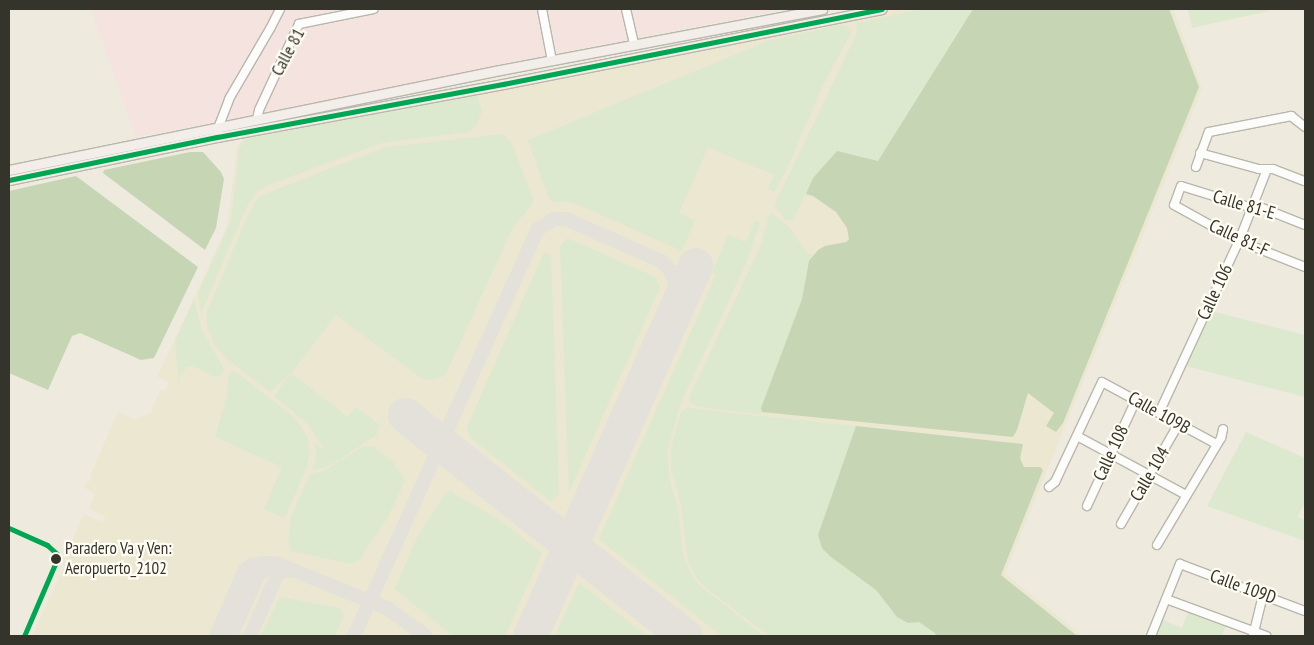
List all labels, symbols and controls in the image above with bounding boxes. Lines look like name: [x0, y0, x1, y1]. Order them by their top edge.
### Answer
street label: Calle 81: [266, 24, 310, 80]
street label: Calle 81-E: [1210, 186, 1278, 224]
street label: Calle 81-F: [1206, 215, 1272, 261]
street label: Calle 106: [1193, 261, 1237, 323]
street label: Calle 109B: [1124, 387, 1194, 439]
street label: Calle 108: [1089, 422, 1133, 484]
street label: Calle 104: [1126, 443, 1174, 505]
place label: Paradero Va y Ven: Aeropuerto_2102: [65, 539, 173, 579]
marker: Paradero Va y Ven: Aeropuerto_2102: [51, 554, 61, 564]
street label: Calle 109D: [1207, 565, 1279, 609]

